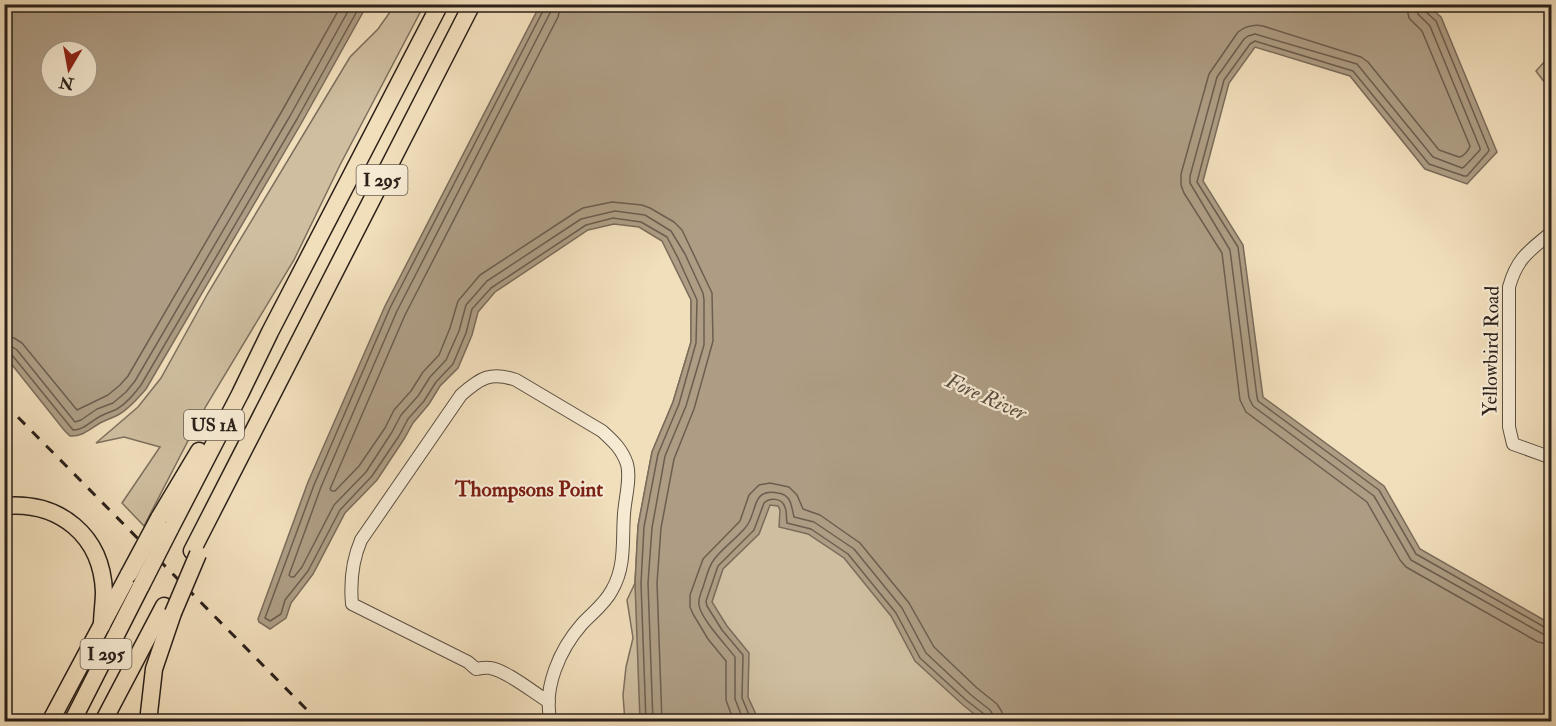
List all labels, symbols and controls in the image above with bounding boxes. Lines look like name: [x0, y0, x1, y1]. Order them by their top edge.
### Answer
north arrow: [39, 39, 99, 99]
text: N: [57, 72, 76, 94]
road number: I 295: [356, 165, 407, 195]
street label: Yellowbird Road: [1477, 285, 1505, 416]
water label: Fore River: [940, 367, 1032, 427]
road number: US 1A: [184, 410, 244, 440]
district label: Thompsons Point: [454, 476, 603, 503]
road number: I 295: [80, 639, 132, 669]

